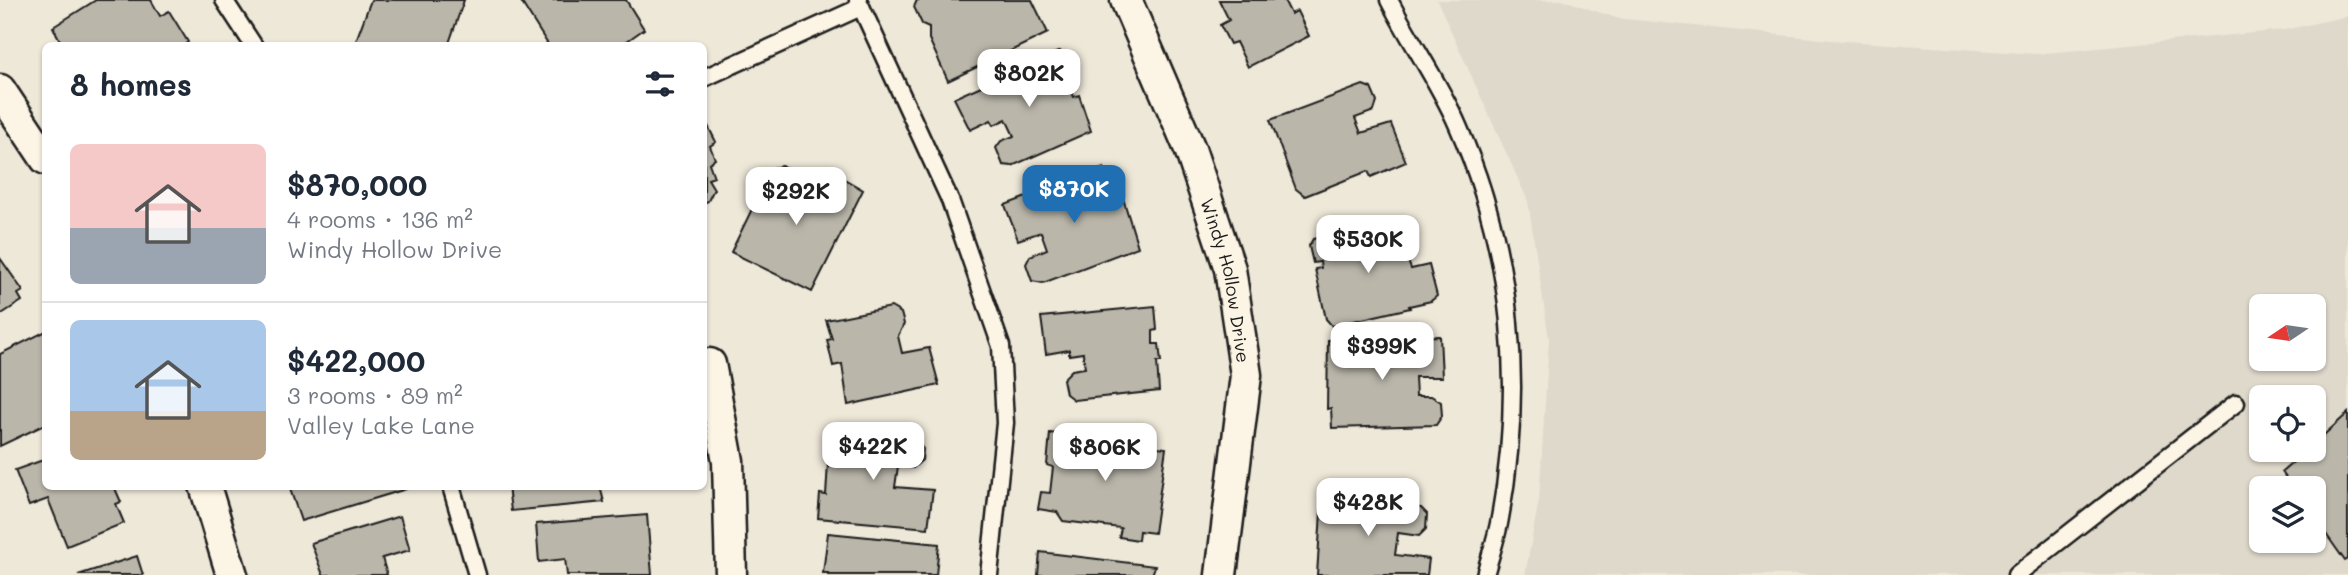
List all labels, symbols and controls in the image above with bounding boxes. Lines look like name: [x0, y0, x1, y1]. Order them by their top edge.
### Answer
pin: $802K: [980, 50, 1078, 109]
text: $802K: [993, 57, 1065, 87]
text: 8 homes: [70, 64, 192, 104]
icon: filters: [641, 65, 679, 103]
text: $870,000: [287, 164, 427, 204]
pin: $870K: [1025, 166, 1123, 225]
pin: $292K: [747, 168, 845, 227]
icon: home: [126, 172, 210, 256]
text: $870K: [1038, 173, 1110, 203]
text: $292K: [762, 175, 830, 205]
street label: Windy Hollow Drive: [1195, 195, 1256, 364]
text: 4 rooms · 136 m²: [287, 204, 473, 234]
pin: $530K: [1319, 216, 1417, 275]
text: $530K: [1332, 223, 1404, 253]
text: Windy Hollow Drive: [287, 234, 502, 264]
north arrow: [2249, 294, 2326, 371]
map controls: [2249, 294, 2326, 553]
pin: $399K: [1333, 322, 1431, 382]
text: $399K: [1347, 330, 1417, 360]
text: $422,000: [287, 340, 425, 380]
icon: home: [126, 348, 210, 432]
text: 3 rooms · 89 m²: [287, 380, 463, 410]
button: locate: [2249, 385, 2326, 462]
text: Valley Lake Lane: [287, 410, 475, 440]
pin: $422K: [824, 422, 922, 482]
pin: $806K: [1056, 424, 1154, 483]
text: $422K: [838, 430, 908, 460]
text: $806K: [1069, 431, 1141, 461]
button: layers: [2249, 476, 2326, 553]
pin: $428K: [1319, 478, 1417, 538]
text: $428K: [1332, 486, 1404, 516]

